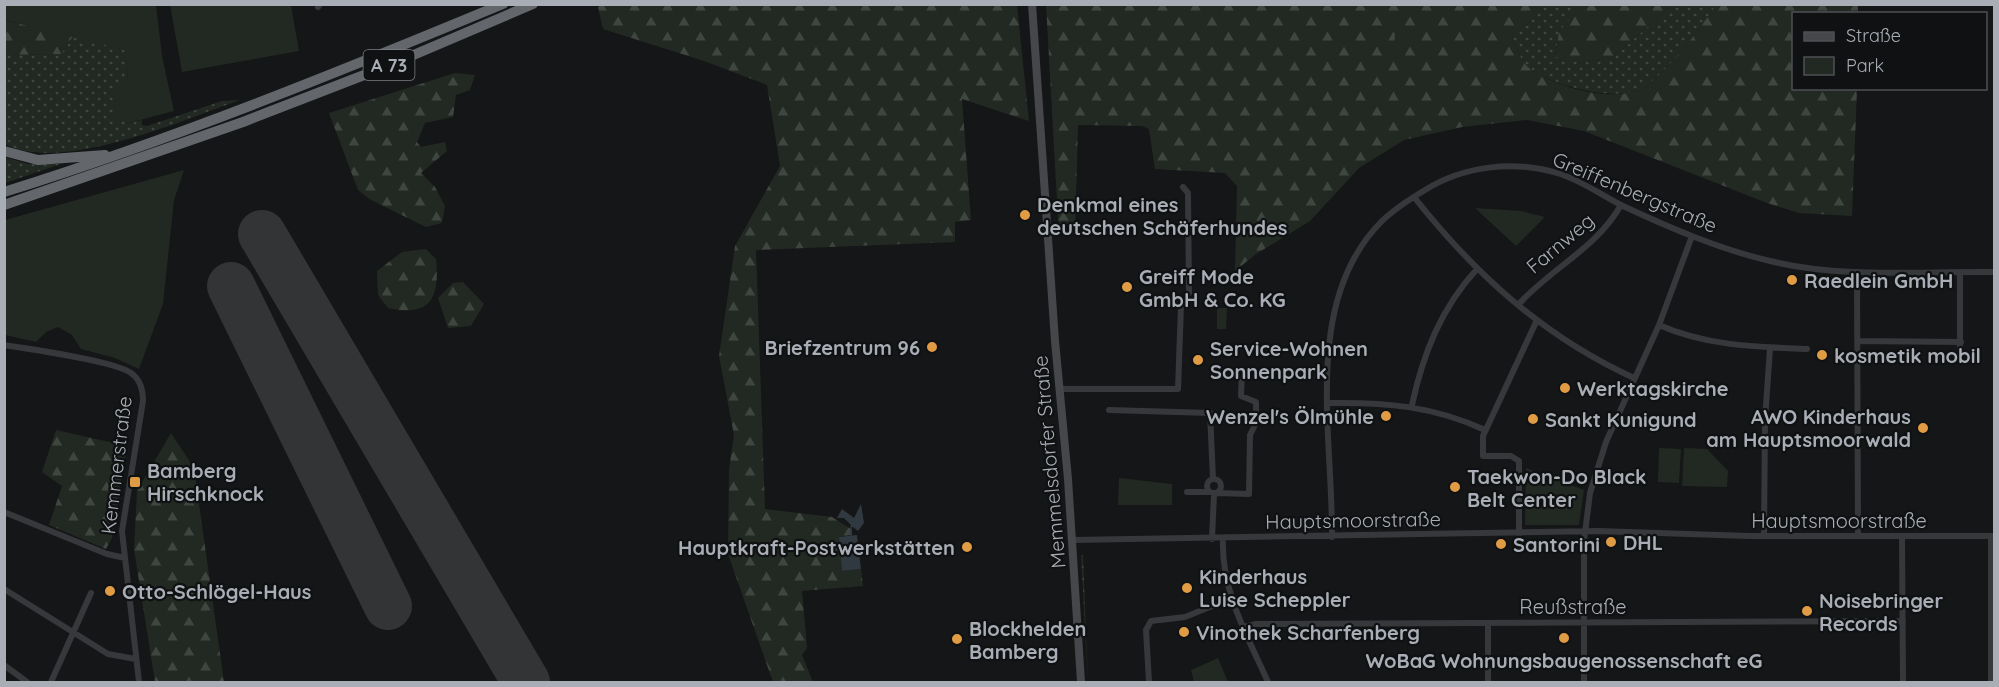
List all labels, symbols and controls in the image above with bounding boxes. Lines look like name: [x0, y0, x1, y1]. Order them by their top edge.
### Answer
legend: [1792, 12, 1987, 90]
text: Straße: [1846, 24, 1901, 47]
road number: A 73: [364, 50, 414, 80]
text: Park: [1846, 54, 1884, 77]
street label: Greiffenbergstraße: [1549, 146, 1721, 238]
place label: Denkmal eines deutschen Schäferhundes: [1037, 192, 1287, 240]
street label: Farnweg: [1521, 207, 1599, 279]
marker: Denkmal eines deutschen Schäferhundes: [1018, 208, 1032, 222]
place label: Greiff Mode GmbH & Co. KG: [1139, 264, 1286, 312]
place label: Raedlein GmbH: [1804, 268, 1953, 293]
marker: Raedlein GmbH: [1785, 273, 1799, 287]
marker: Greiff Mode GmbH & Co. KG: [1120, 280, 1134, 294]
place label: Briefzentrum 96: [765, 335, 920, 360]
place label: Service-Wohnen Sonnenpark: [1210, 336, 1368, 384]
marker: Briefzentrum 96: [925, 340, 939, 354]
place label: kosmetik mobil: [1834, 343, 1981, 368]
marker: kosmetik mobil: [1815, 348, 1829, 362]
marker: Service-Wohnen Sonnenpark: [1191, 353, 1205, 367]
street label: Memmelsdorfer Straße: [1027, 355, 1071, 569]
place label: Werktagskirche: [1577, 376, 1729, 401]
marker: Werktagskirche: [1558, 381, 1572, 395]
street label: Kemmerstraße: [95, 394, 137, 536]
place label: Wenzel's Ölmühle: [1206, 404, 1374, 429]
place label: AWO Kinderhaus am Hauptsmoorwald: [1706, 404, 1911, 452]
place label: Sankt Kunigund: [1545, 407, 1697, 432]
marker: Wenzel's Ölmühle: [1379, 409, 1393, 423]
marker: Sankt Kunigund: [1526, 412, 1540, 426]
marker: AWO Kinderhaus am Hauptsmoorwald: [1916, 421, 1930, 435]
place label: Bamberg Hirschknock: [147, 458, 264, 506]
place label: Taekwon-Do Black Belt Center: [1467, 464, 1646, 512]
marker: Bamberg Hirschknock: [128, 475, 142, 489]
marker: Taekwon-Do Black Belt Center: [1448, 480, 1462, 494]
street label: Hauptsmoorstraße: [1265, 506, 1441, 534]
street label: Hauptsmoorstraße: [1751, 508, 1927, 533]
place label: DHL: [1623, 530, 1663, 555]
place label: Santorini: [1513, 532, 1600, 557]
place label: Hauptkraft-Postwerkstätten: [678, 535, 955, 560]
marker: DHL: [1604, 535, 1618, 549]
marker: Santorini: [1494, 537, 1508, 551]
marker: Hauptkraft-Postwerkstätten: [960, 540, 974, 554]
place label: Kinderhaus Luise Scheppler: [1199, 564, 1351, 612]
place label: Otto-Schlögel-Haus: [122, 579, 311, 604]
marker: Kinderhaus Luise Scheppler: [1180, 581, 1194, 595]
marker: Otto-Schlögel-Haus: [103, 584, 117, 598]
place label: Noisebringer Records: [1819, 588, 1943, 636]
street label: Reußstraße: [1519, 594, 1627, 619]
marker: Noisebringer Records: [1800, 604, 1814, 618]
place label: Blockhelden Bamberg: [969, 616, 1086, 664]
place label: Vinothek Scharfenberg: [1196, 620, 1420, 645]
marker: Vinothek Scharfenberg: [1177, 625, 1191, 639]
marker: WoBaG Wohnungsbaugenossenschaft eG: [1557, 631, 1571, 645]
marker: Blockhelden Bamberg: [950, 632, 964, 646]
place label: WoBaG Wohnungsbaugenossenschaft eG: [1366, 648, 1763, 673]

